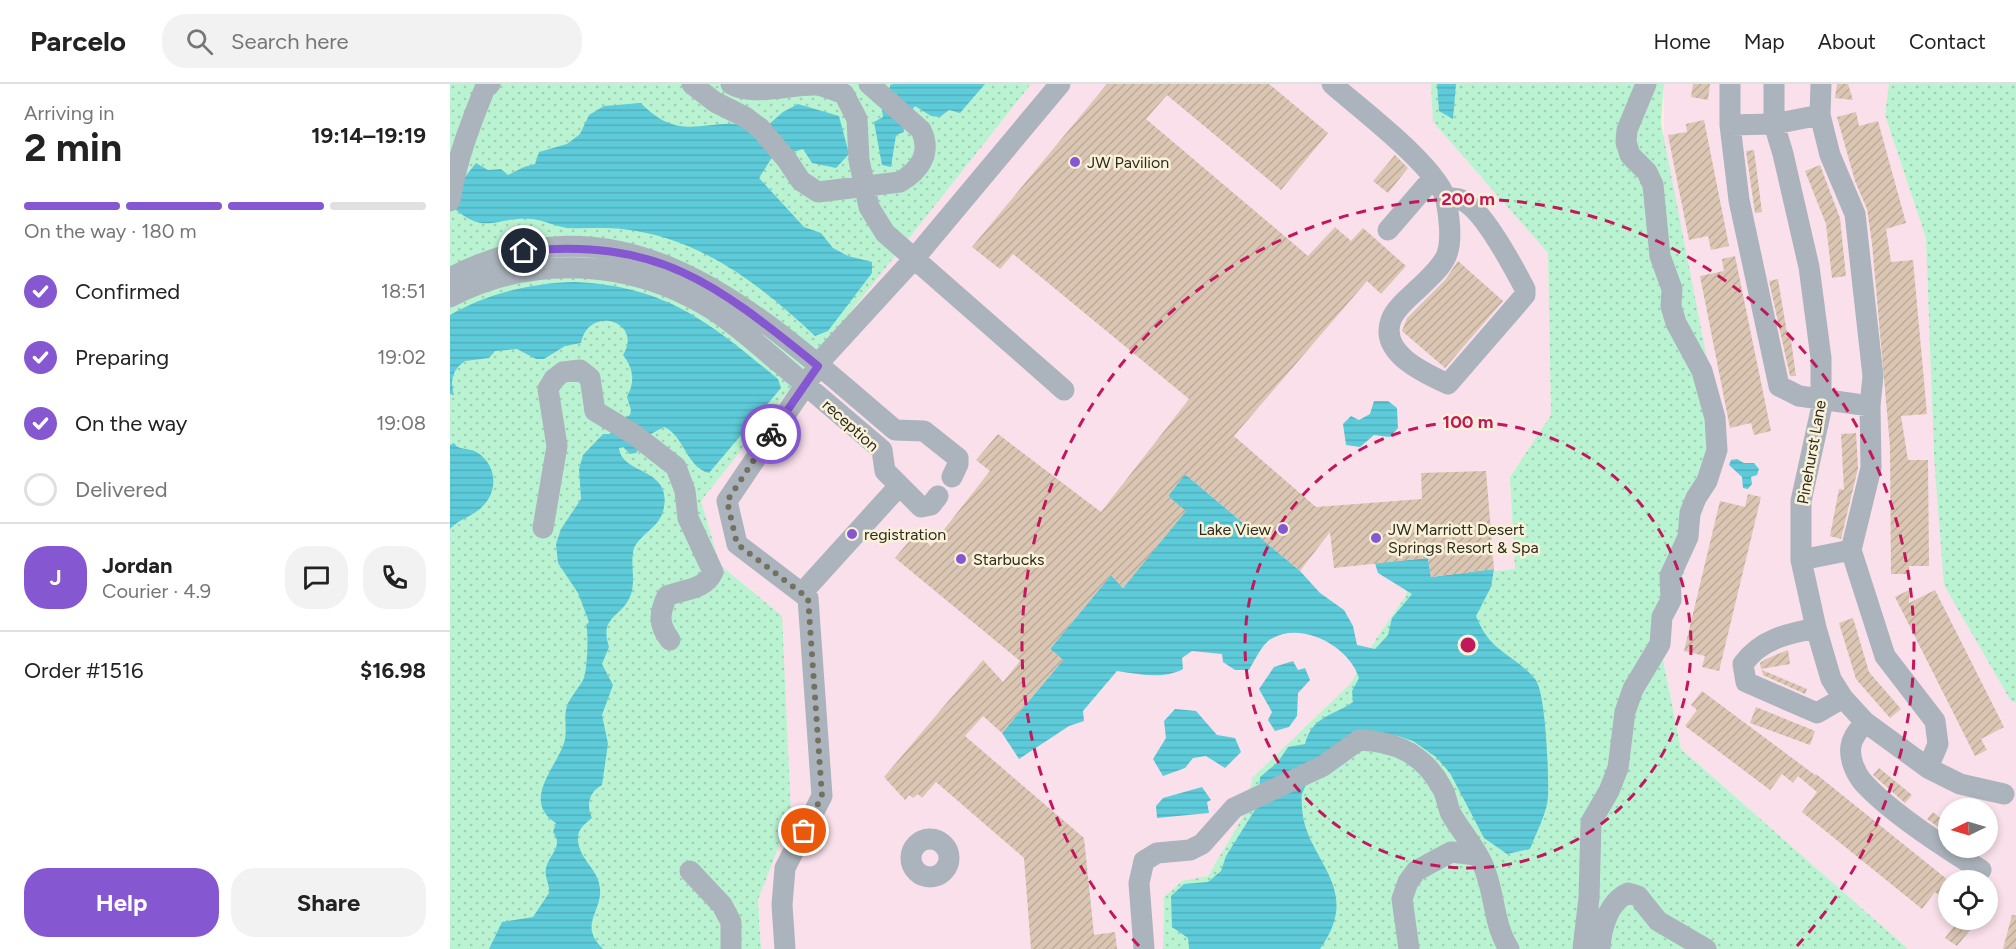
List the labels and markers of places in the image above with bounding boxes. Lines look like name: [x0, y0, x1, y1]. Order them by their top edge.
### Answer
place label: JW Pavilion: [1087, 153, 1169, 172]
marker: JW Pavilion: [1068, 155, 1082, 169]
pin: [498, 225, 549, 276]
place label: Lake View: [1198, 520, 1271, 539]
place label: JW Marriott Desert Springs Resort & Spa: [1388, 520, 1539, 557]
marker: Lake View: [1276, 522, 1290, 536]
place label: registration: [864, 525, 946, 544]
marker: registration: [845, 527, 859, 541]
marker: JW Marriott Desert Springs Resort & Spa: [1369, 531, 1383, 545]
place label: Starbucks: [973, 550, 1045, 569]
marker: Starbucks: [954, 552, 968, 566]
centre of rings: [1458, 635, 1478, 655]
pin: [778, 805, 829, 856]

